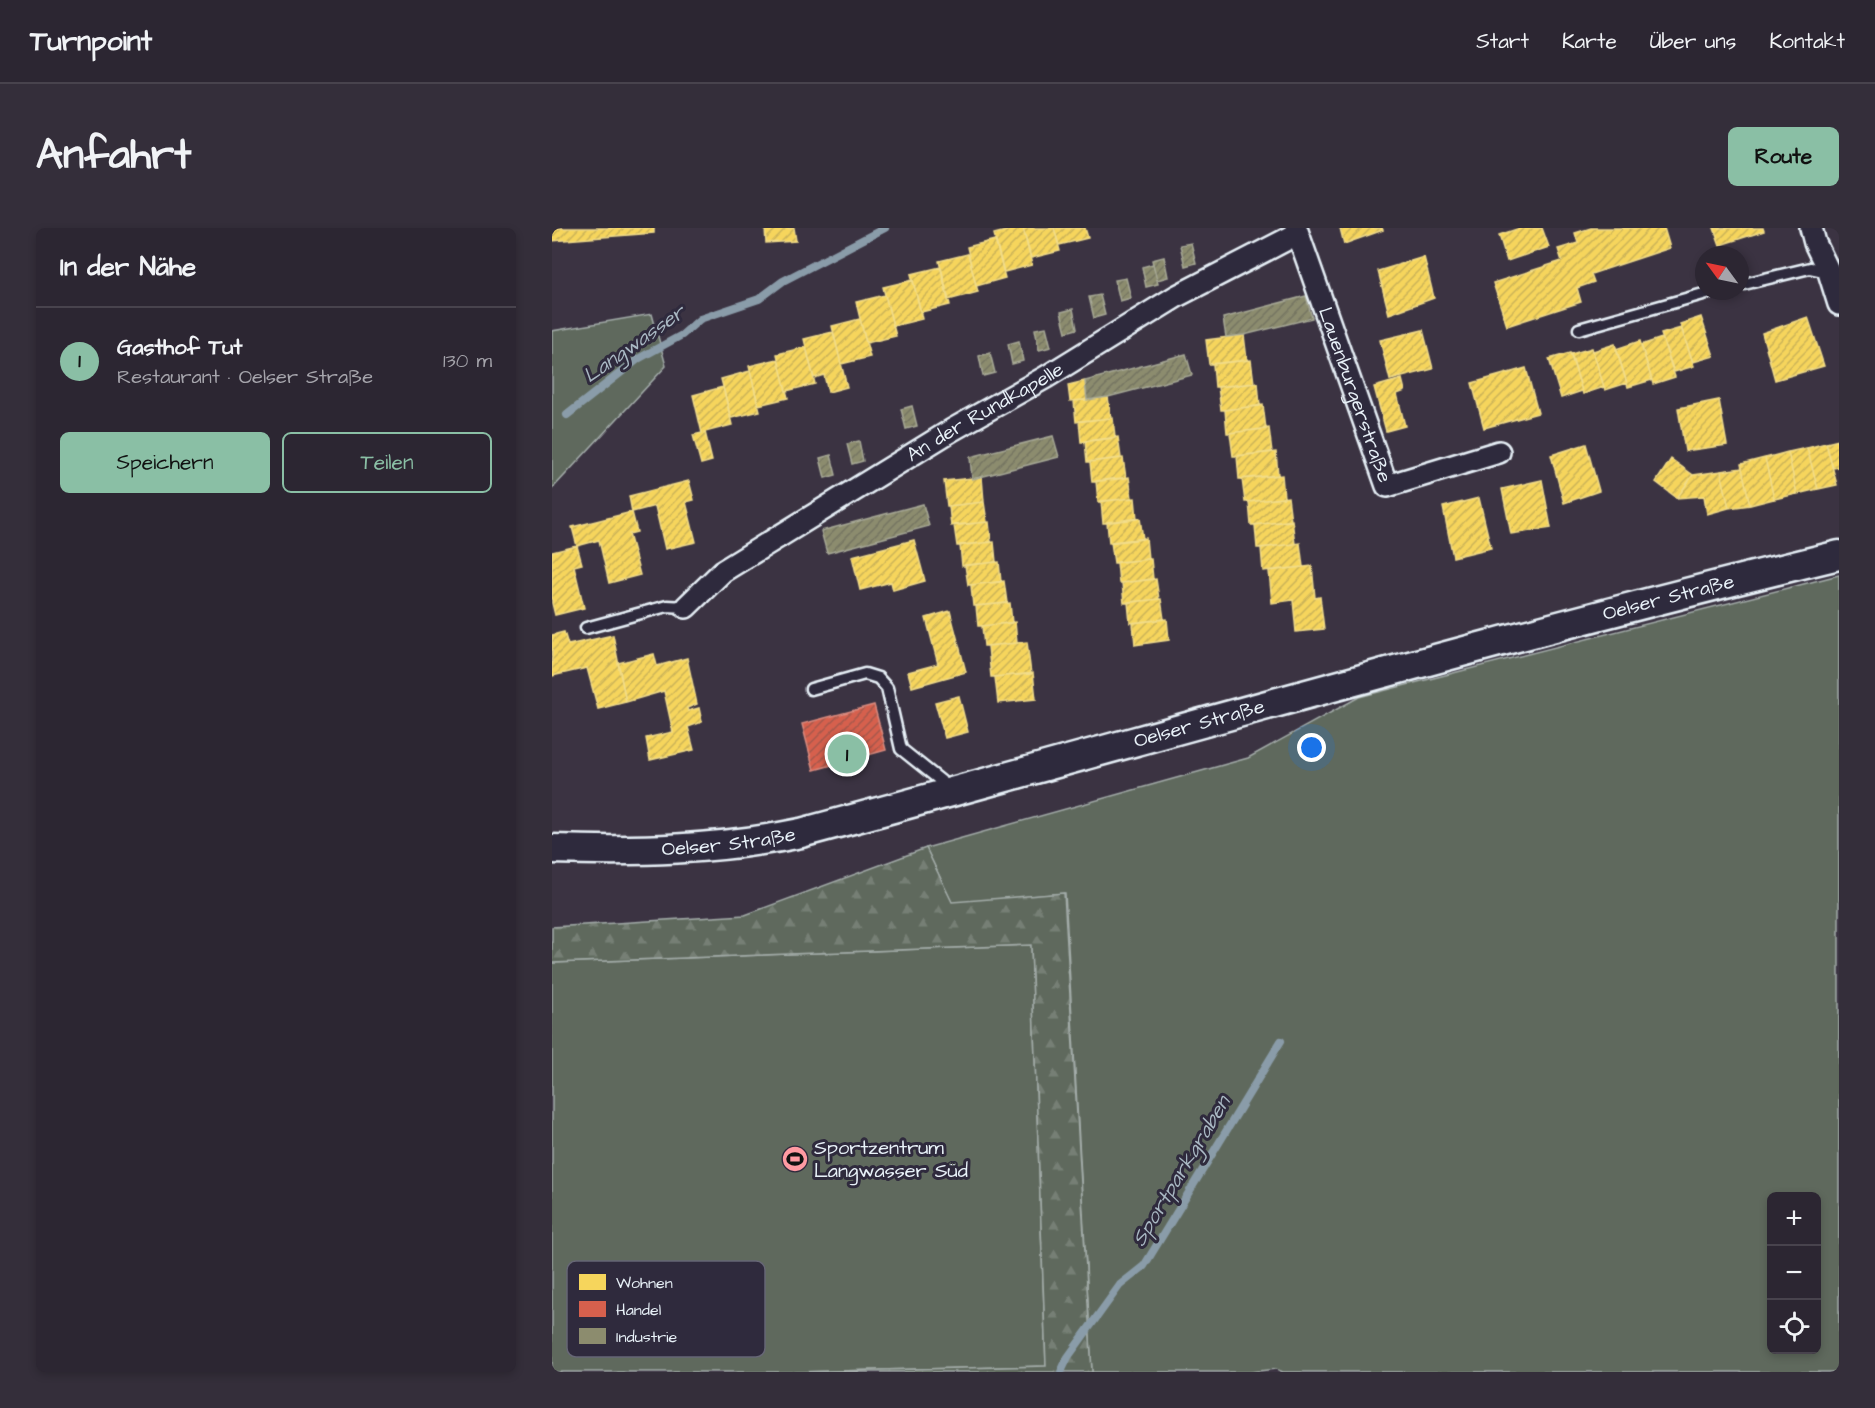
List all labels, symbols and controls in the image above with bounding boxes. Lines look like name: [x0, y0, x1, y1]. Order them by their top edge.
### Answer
text: Turnpoint: [30, 22, 152, 61]
text: Start: [1476, 27, 1529, 56]
text: Karte: [1562, 27, 1617, 56]
text: Über uns: [1650, 27, 1736, 56]
text: Kontakt: [1769, 27, 1845, 56]
text: Anfahrt: [36, 127, 191, 185]
button: Route: [1728, 127, 1839, 186]
north arrow: [1695, 246, 1749, 300]
text: In der Nähe: [60, 249, 196, 285]
water label: Langwasser: [577, 297, 693, 391]
street label: Lauenburgerstraße: [1311, 303, 1399, 487]
text: Gasthof Tut: [117, 332, 242, 363]
text: 1: [78, 347, 81, 375]
text: 130 m: [443, 347, 492, 375]
street label: An der Rundkapelle: [901, 355, 1069, 469]
text: Restaurant · Oelser Straße: [117, 363, 373, 391]
button: Speichern: [60, 432, 270, 493]
button: Teilen: [282, 432, 492, 493]
street label: Oelser Straße: [1600, 567, 1737, 628]
street label: Oelser Straße: [1131, 692, 1268, 755]
pin: 1: [828, 732, 866, 776]
your location: [1297, 733, 1326, 762]
street label: Oelser Straße: [661, 820, 798, 863]
water label: Sportparkgraben: [1125, 1089, 1239, 1252]
place label: Sportzentrum Langwasser Süd: [814, 1134, 968, 1186]
sports icon: Sportzentrum Langwasser Süd: [780, 1144, 810, 1174]
map controls: [1767, 1192, 1821, 1354]
button: +: [1767, 1192, 1821, 1246]
button: −: [1767, 1246, 1821, 1300]
legend: [567, 1261, 765, 1357]
text: Wohnen: [616, 1272, 673, 1294]
text: Handel: [616, 1299, 661, 1321]
button: locate: [1767, 1300, 1821, 1354]
text: Industrie: [616, 1326, 678, 1348]

